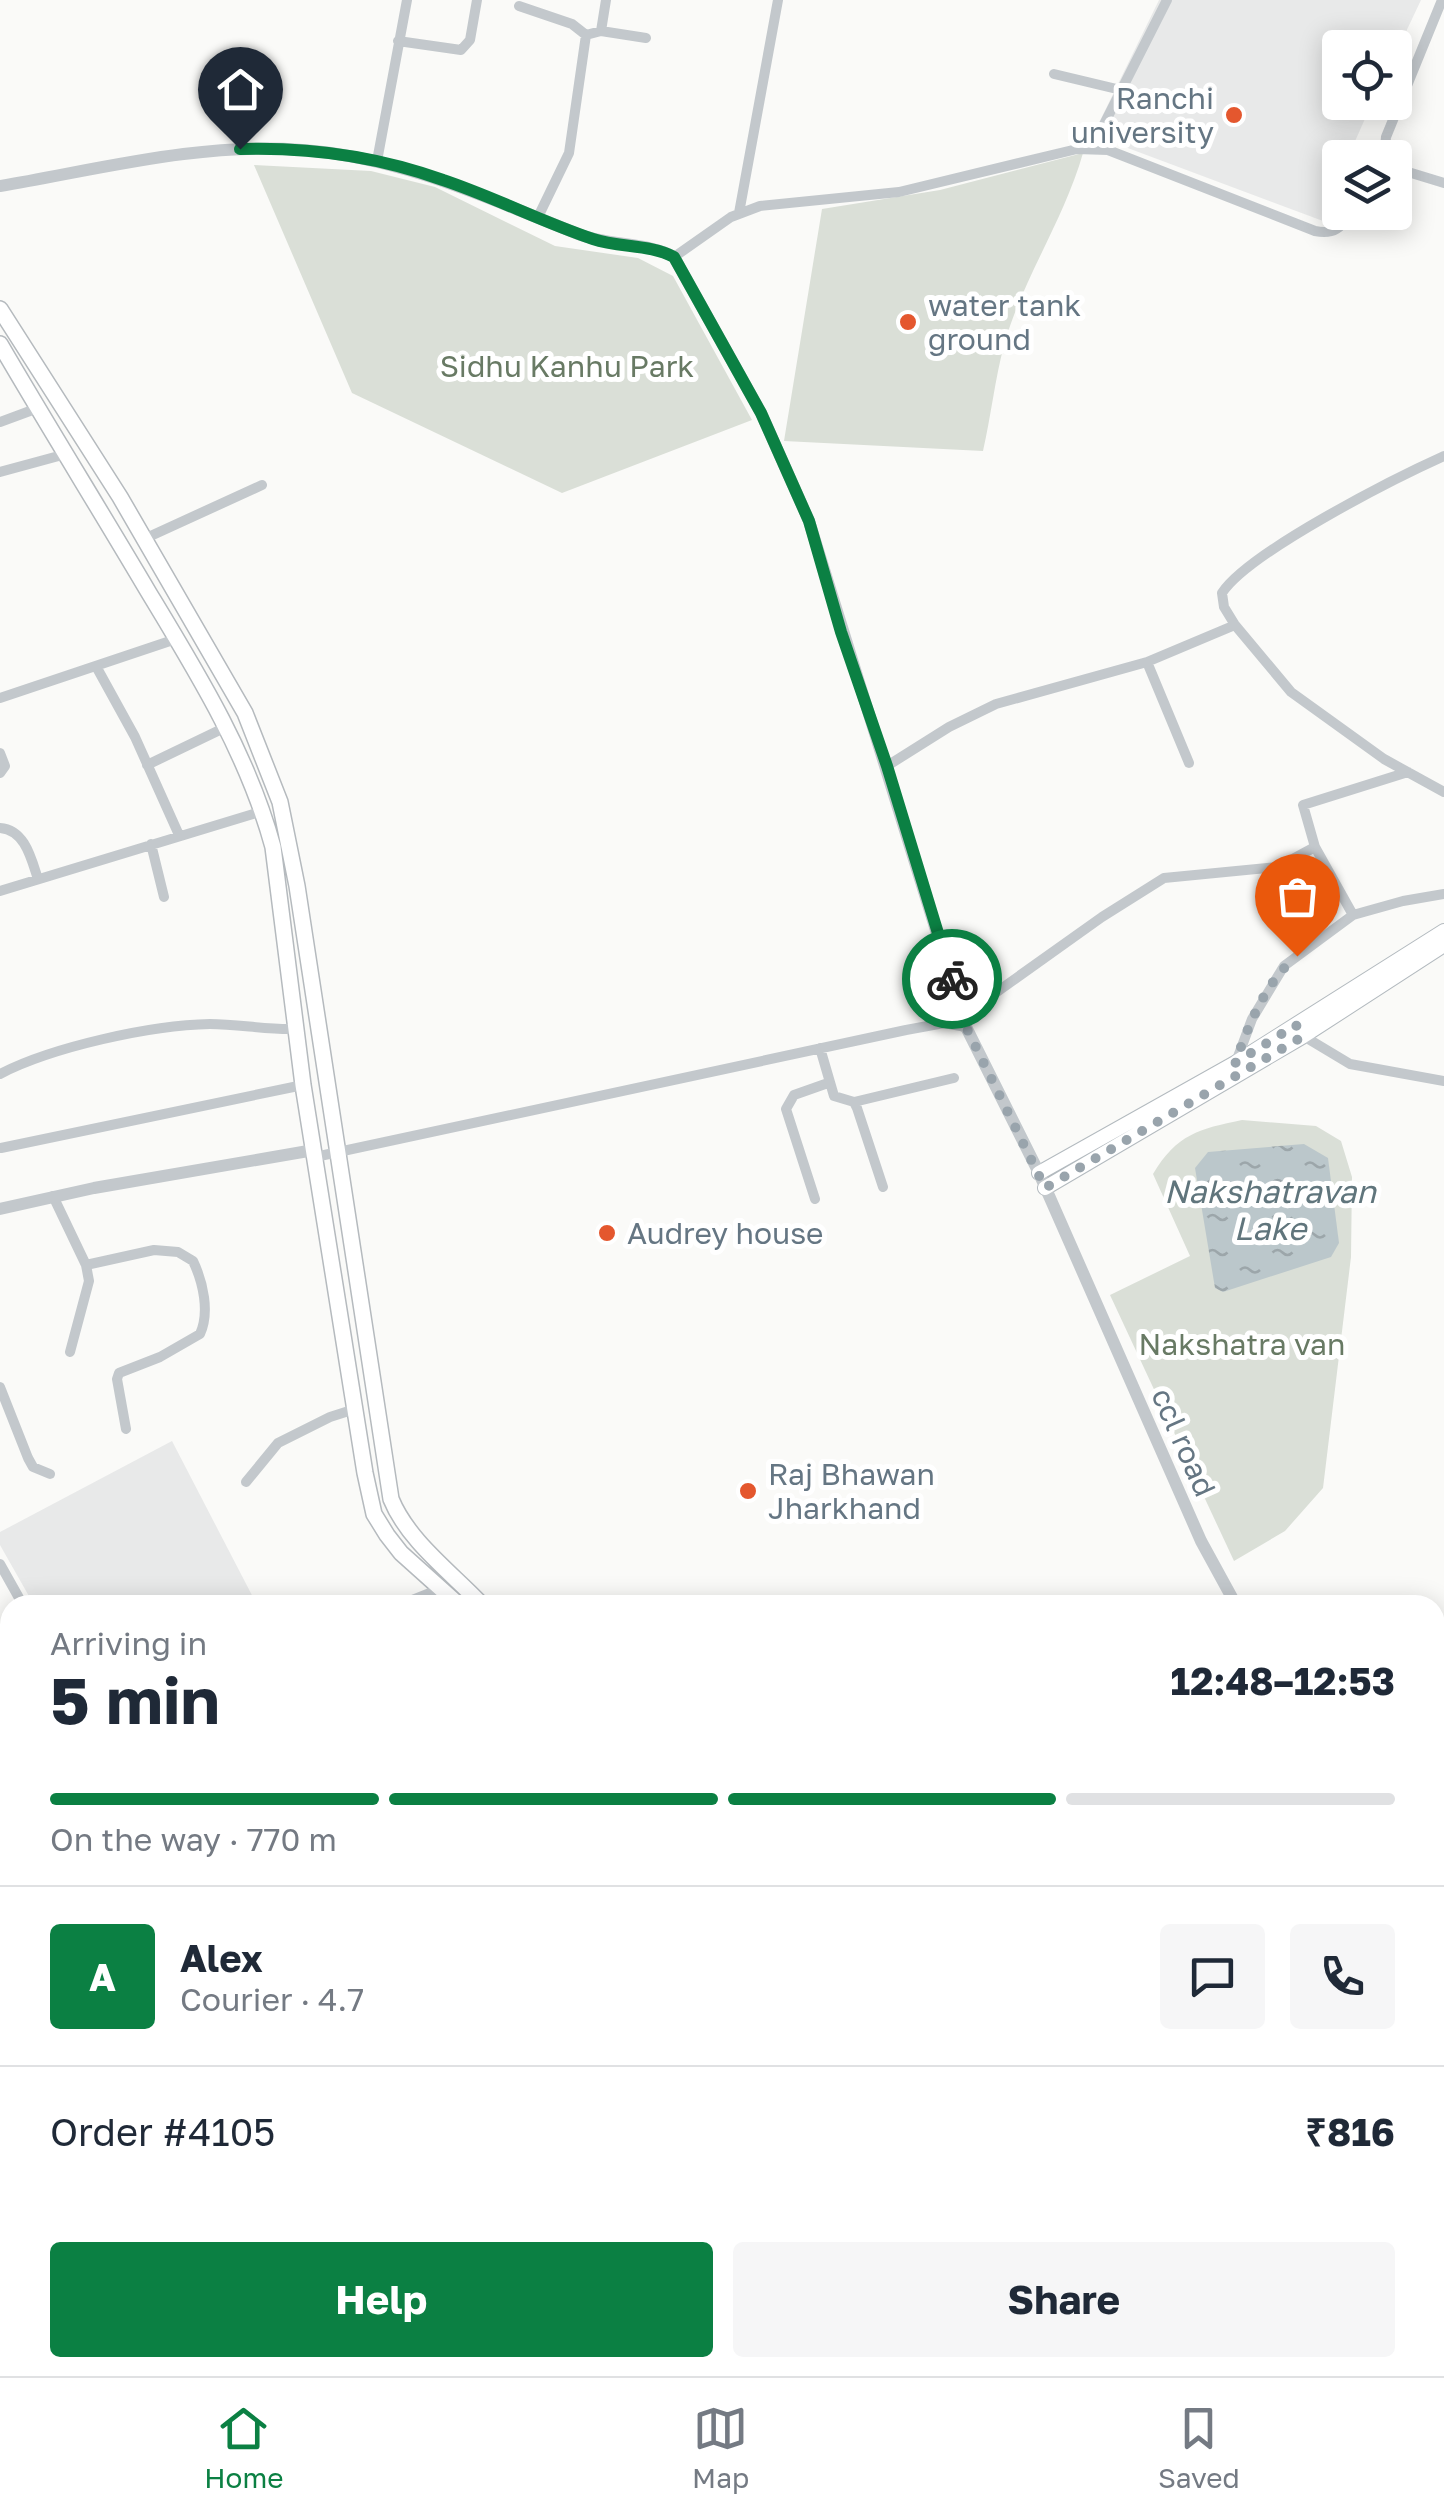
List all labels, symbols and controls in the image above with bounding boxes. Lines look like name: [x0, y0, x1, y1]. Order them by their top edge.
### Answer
map controls: [1322, 30, 1412, 230]
button: locate: [1322, 30, 1412, 120]
pin: [198, 47, 283, 150]
icon: home: [213, 62, 268, 117]
place label: Ranchi university: [1071, 80, 1214, 150]
marker: Ranchi university: [1223, 104, 1245, 126]
button: layers: [1322, 140, 1412, 230]
place label: water tank ground: [928, 287, 1081, 357]
marker: water tank ground: [897, 311, 919, 333]
park label: Sidhu Kanhu Park: [440, 348, 694, 384]
pin: [1255, 854, 1340, 957]
icon: bag: [1270, 869, 1325, 924]
courier: [902, 929, 1002, 1029]
icon: bike: [925, 952, 980, 1007]
water label: Nakshatravan Lake: [1164, 1172, 1377, 1247]
place label: Audrey house: [627, 1215, 824, 1251]
marker: Audrey house: [596, 1222, 618, 1244]
park label: Nakshatra van: [1139, 1326, 1345, 1362]
street label: ccl road: [1144, 1382, 1224, 1502]
place label: Raj Bhawan Jharkhand: [768, 1456, 935, 1526]
marker: Raj Bhawan Jharkhand: [737, 1480, 759, 1502]
text: Arriving in: [50, 1624, 207, 1662]
text: 12:48–12:53: [1171, 1658, 1395, 1703]
text: 5 min: [50, 1660, 220, 1738]
text: On the way · 770 m: [50, 1820, 337, 1858]
button: chat: [1160, 1924, 1265, 2029]
button: phone: [1290, 1924, 1395, 2029]
text: Alex: [180, 1935, 263, 1980]
text: A: [89, 1954, 116, 1999]
text: Courier · 4.7: [180, 1980, 364, 2018]
text: Order #4105: [50, 2109, 275, 2154]
text: ₹816: [1305, 2109, 1395, 2154]
button: Help: [50, 2242, 713, 2357]
button: Share: [733, 2242, 1395, 2357]
tab: Home: [204, 2401, 283, 2494]
tab: Map: [692, 2401, 749, 2494]
tab: Saved: [1158, 2401, 1240, 2494]

